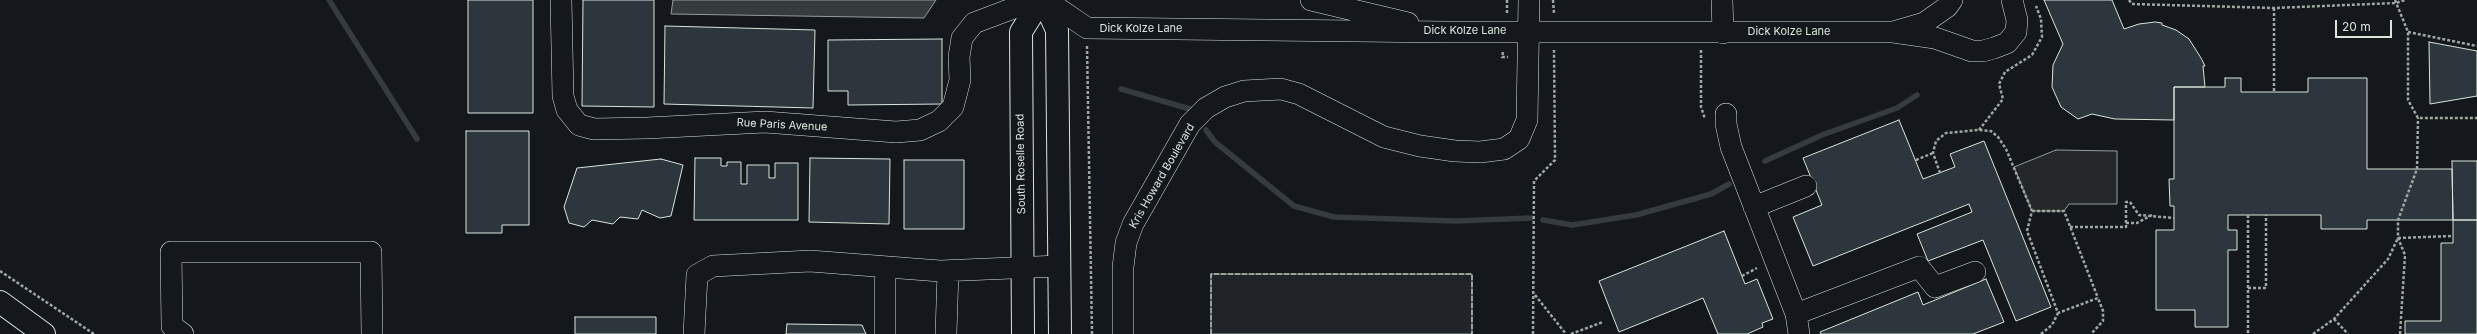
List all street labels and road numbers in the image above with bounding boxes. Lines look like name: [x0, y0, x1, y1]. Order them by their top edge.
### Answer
street label: Dick Kolze Lane: [1100, 22, 1182, 36]
street label: Dick Kolze Lane: [1424, 24, 1506, 38]
street label: Dick Kolze Lane: [1748, 25, 1830, 39]
street label: South Roselle Road: [1014, 114, 1028, 214]
street label: Rue Paris Avenue: [736, 116, 828, 134]
street label: Kris Howard Boulevard: [1127, 121, 1197, 231]

